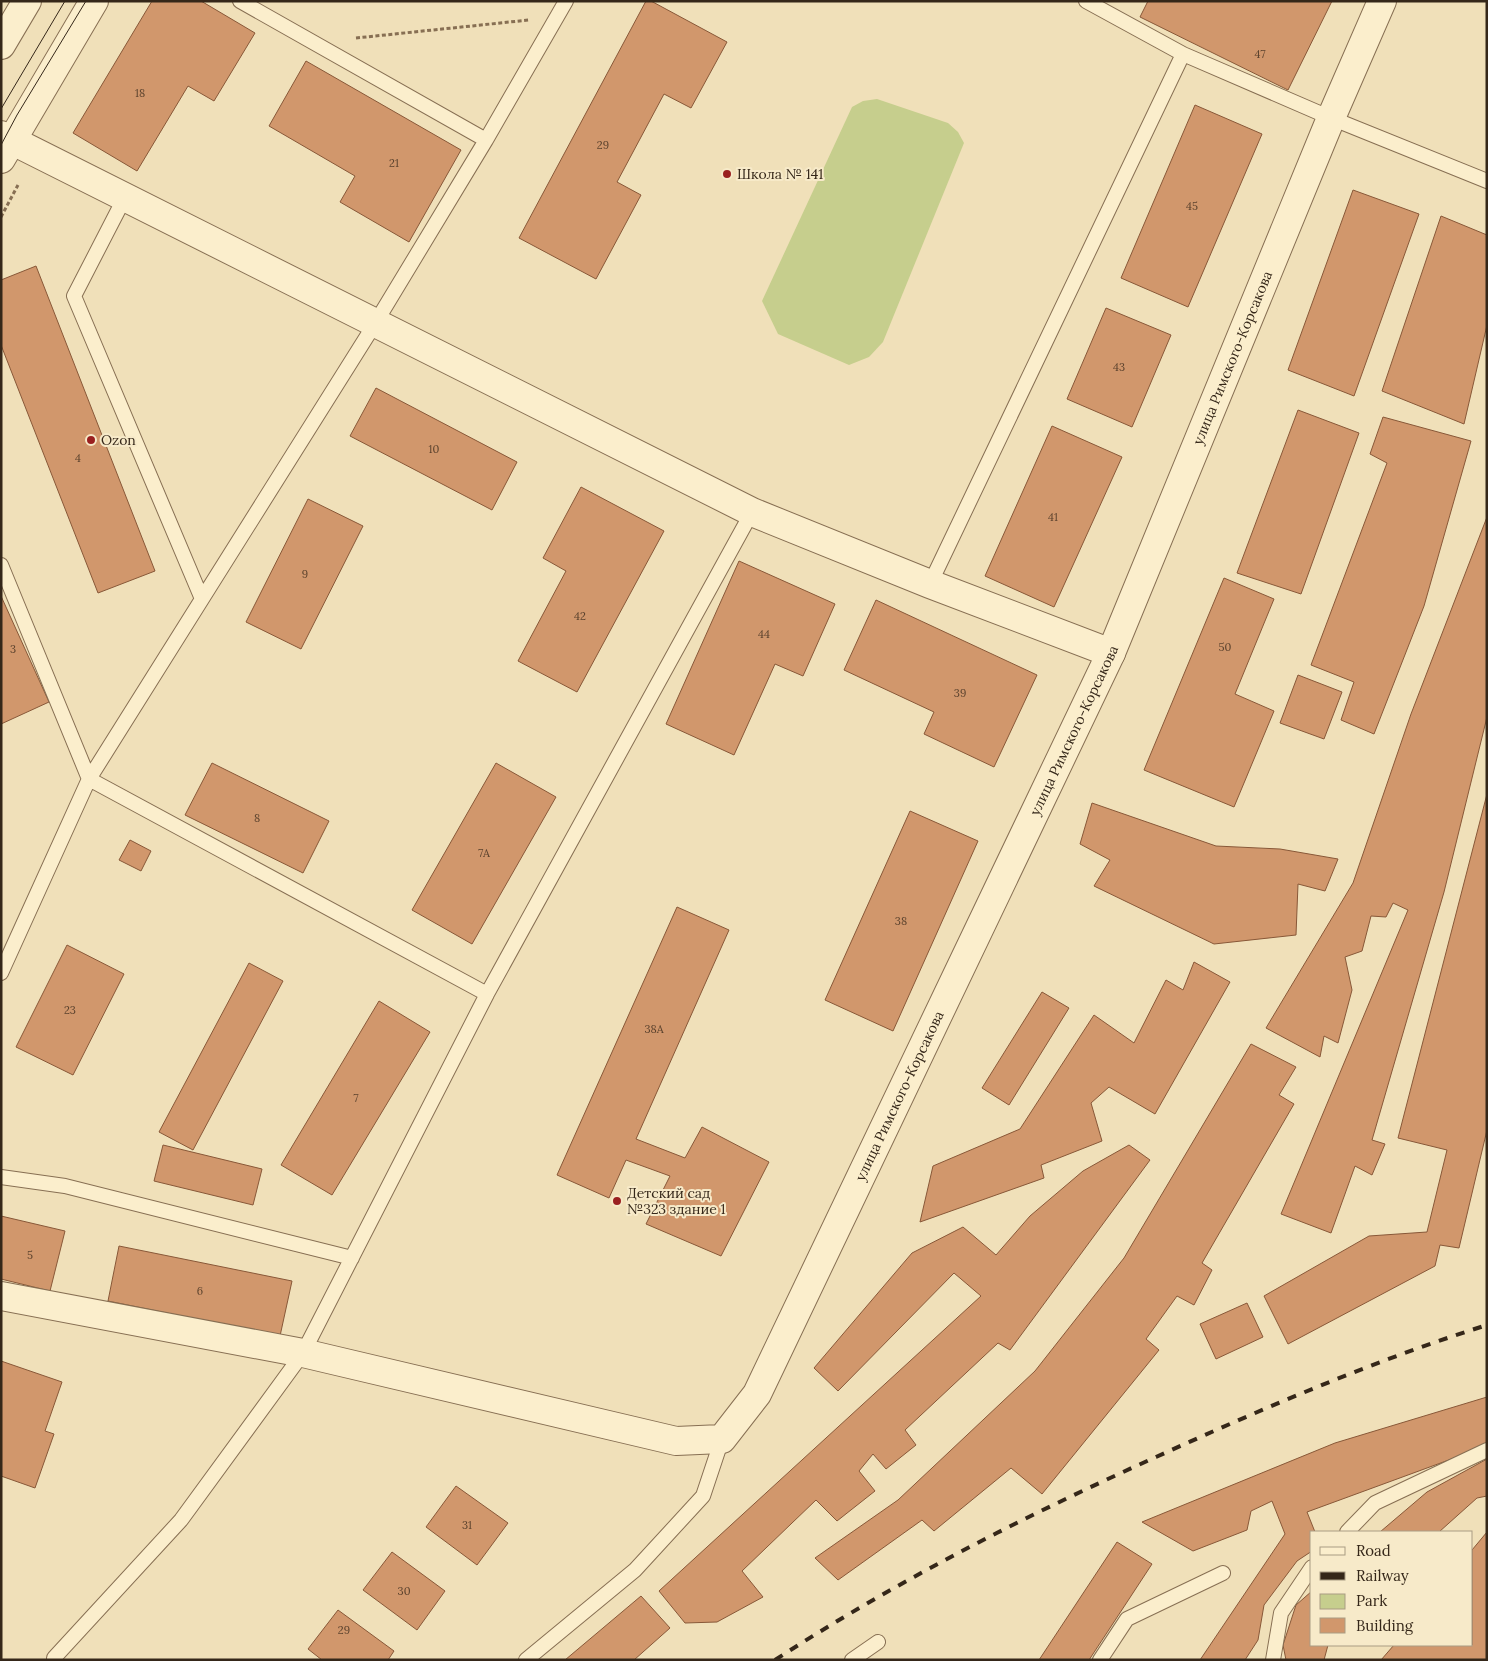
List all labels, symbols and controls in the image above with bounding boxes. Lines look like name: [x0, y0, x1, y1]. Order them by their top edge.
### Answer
house number: 47: [1254, 47, 1266, 61]
house number: 18: [135, 86, 145, 100]
house number: 29: [597, 138, 609, 152]
house number: 21: [389, 156, 399, 170]
place label: Школа № 141: [737, 165, 823, 183]
marker: Школа № 141: [721, 168, 733, 180]
house number: 45: [1186, 199, 1198, 213]
street label: улица Римского-Корсакова: [1189, 268, 1276, 447]
house number: 43: [1113, 360, 1125, 374]
place label: Ozon: [101, 431, 136, 449]
marker: Ozon: [85, 434, 97, 446]
house number: 10: [429, 442, 440, 456]
house number: 4: [75, 451, 81, 465]
house number: 41: [1048, 510, 1058, 524]
house number: 9: [302, 567, 308, 581]
house number: 42: [574, 609, 586, 623]
house number: 44: [758, 627, 770, 641]
house number: 50: [1219, 640, 1232, 654]
house number: 3: [10, 642, 16, 656]
street label: улица Римского-Корсакова: [1026, 643, 1122, 818]
house number: 39: [954, 686, 966, 700]
house number: 8: [254, 811, 260, 825]
house number: 7А: [478, 846, 491, 860]
house number: 38: [895, 914, 907, 928]
house number: 23: [64, 1003, 76, 1017]
street label: улица Римского-Корсакова: [851, 1008, 948, 1184]
house number: 38А: [644, 1022, 665, 1036]
house number: 7: [353, 1091, 359, 1105]
place label: Детский сад №323 здание 1: [627, 1184, 726, 1218]
marker: Детский сад №323 здание 1: [611, 1195, 623, 1207]
house number: 5: [27, 1248, 33, 1262]
house number: 6: [197, 1284, 203, 1298]
house number: 31: [462, 1518, 472, 1532]
legend: [1310, 1531, 1473, 1646]
text: Road: [1356, 1541, 1391, 1560]
text: Railway: [1356, 1566, 1409, 1585]
house number: 30: [398, 1584, 411, 1598]
text: Park: [1356, 1591, 1387, 1610]
text: Building: [1356, 1616, 1414, 1635]
house number: 29: [338, 1623, 350, 1637]

